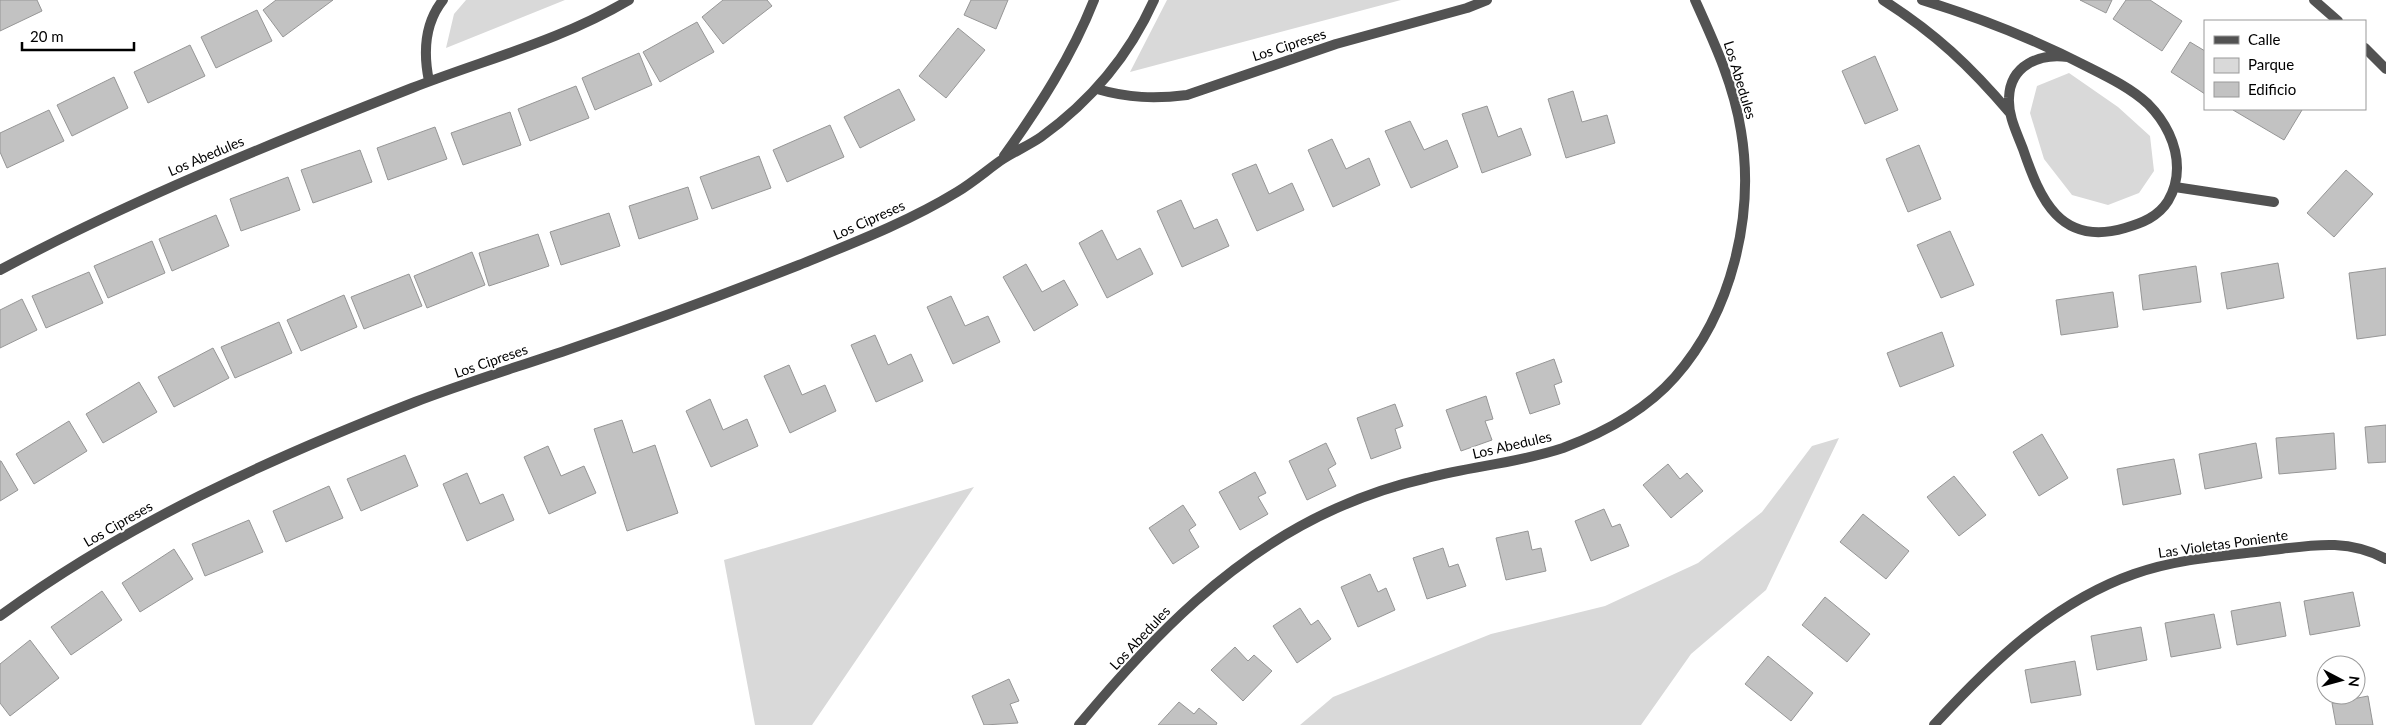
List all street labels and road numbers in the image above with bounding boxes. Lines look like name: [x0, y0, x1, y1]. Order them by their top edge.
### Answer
street label: Los Cipreses: [1250, 25, 1328, 64]
street label: Los Abedules: [1721, 39, 1760, 121]
street label: Los Abedules: [165, 132, 246, 179]
street label: Los Cipreses: [830, 196, 907, 243]
street label: Los Cipreses: [452, 340, 530, 381]
street label: Los Abedules: [1471, 427, 1553, 462]
street label: Los Cipreses: [80, 497, 155, 550]
street label: Las Violetas Poniente: [2157, 526, 2289, 561]
street label: Los Abedules: [1106, 602, 1173, 673]

